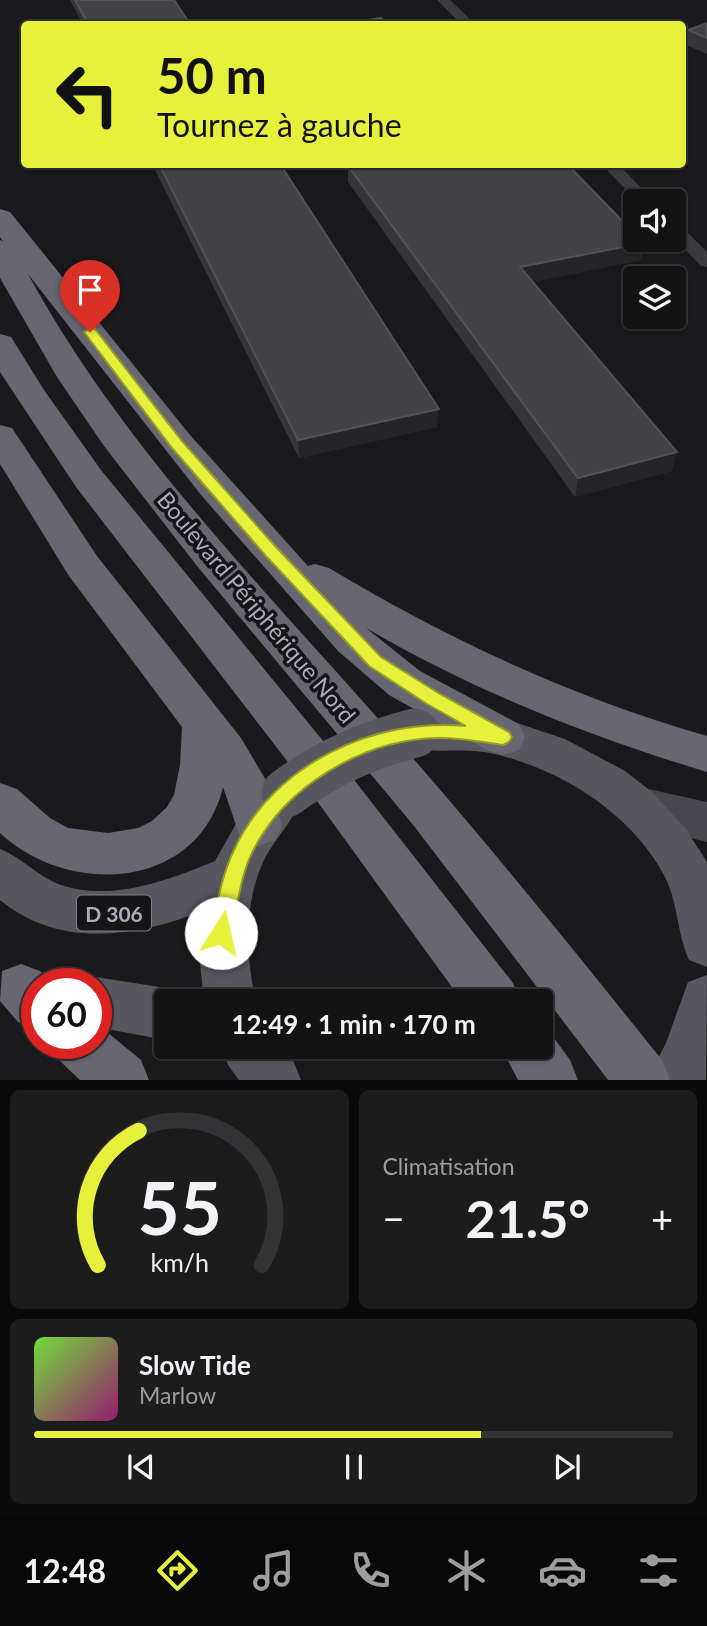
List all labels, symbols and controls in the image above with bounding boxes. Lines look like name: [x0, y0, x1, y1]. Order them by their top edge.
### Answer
text: 50 m: [157, 46, 267, 104]
icon: left: [42, 49, 133, 140]
text: Tournez à gauche: [157, 105, 402, 144]
map controls: [623, 189, 686, 329]
button: sound: [623, 189, 686, 252]
pin: [60, 260, 120, 332]
button: layers: [623, 266, 686, 329]
icon: arrive: [71, 271, 109, 309]
street label: Boulevard Périphérique Nord: [152, 486, 362, 728]
road number: D 306: [77, 895, 151, 930]
position arrow: [184, 896, 258, 970]
speed limit sign: 60: [21, 968, 112, 1059]
text: 12:49 · 1 min · 170 m: [231, 1008, 476, 1040]
text: Climatisation: [383, 1152, 514, 1180]
text: 55: [137, 1164, 221, 1252]
text: 21.5°: [466, 1187, 590, 1249]
text: −: [383, 1195, 405, 1241]
text: +: [651, 1195, 673, 1241]
text: km/h: [150, 1247, 209, 1277]
text: Slow Tide: [139, 1349, 251, 1381]
text: Marlow: [139, 1381, 216, 1409]
icon: previous: [122, 1448, 160, 1486]
icon: pause: [335, 1448, 373, 1486]
icon: next: [548, 1448, 586, 1486]
icon: directions: [153, 1546, 202, 1595]
icon: music: [249, 1546, 298, 1595]
icon: phone: [346, 1546, 395, 1595]
icon: climate: [442, 1546, 491, 1595]
icon: car: [538, 1546, 587, 1595]
icon: filters: [634, 1546, 683, 1595]
text: 12:48: [24, 1551, 106, 1590]

